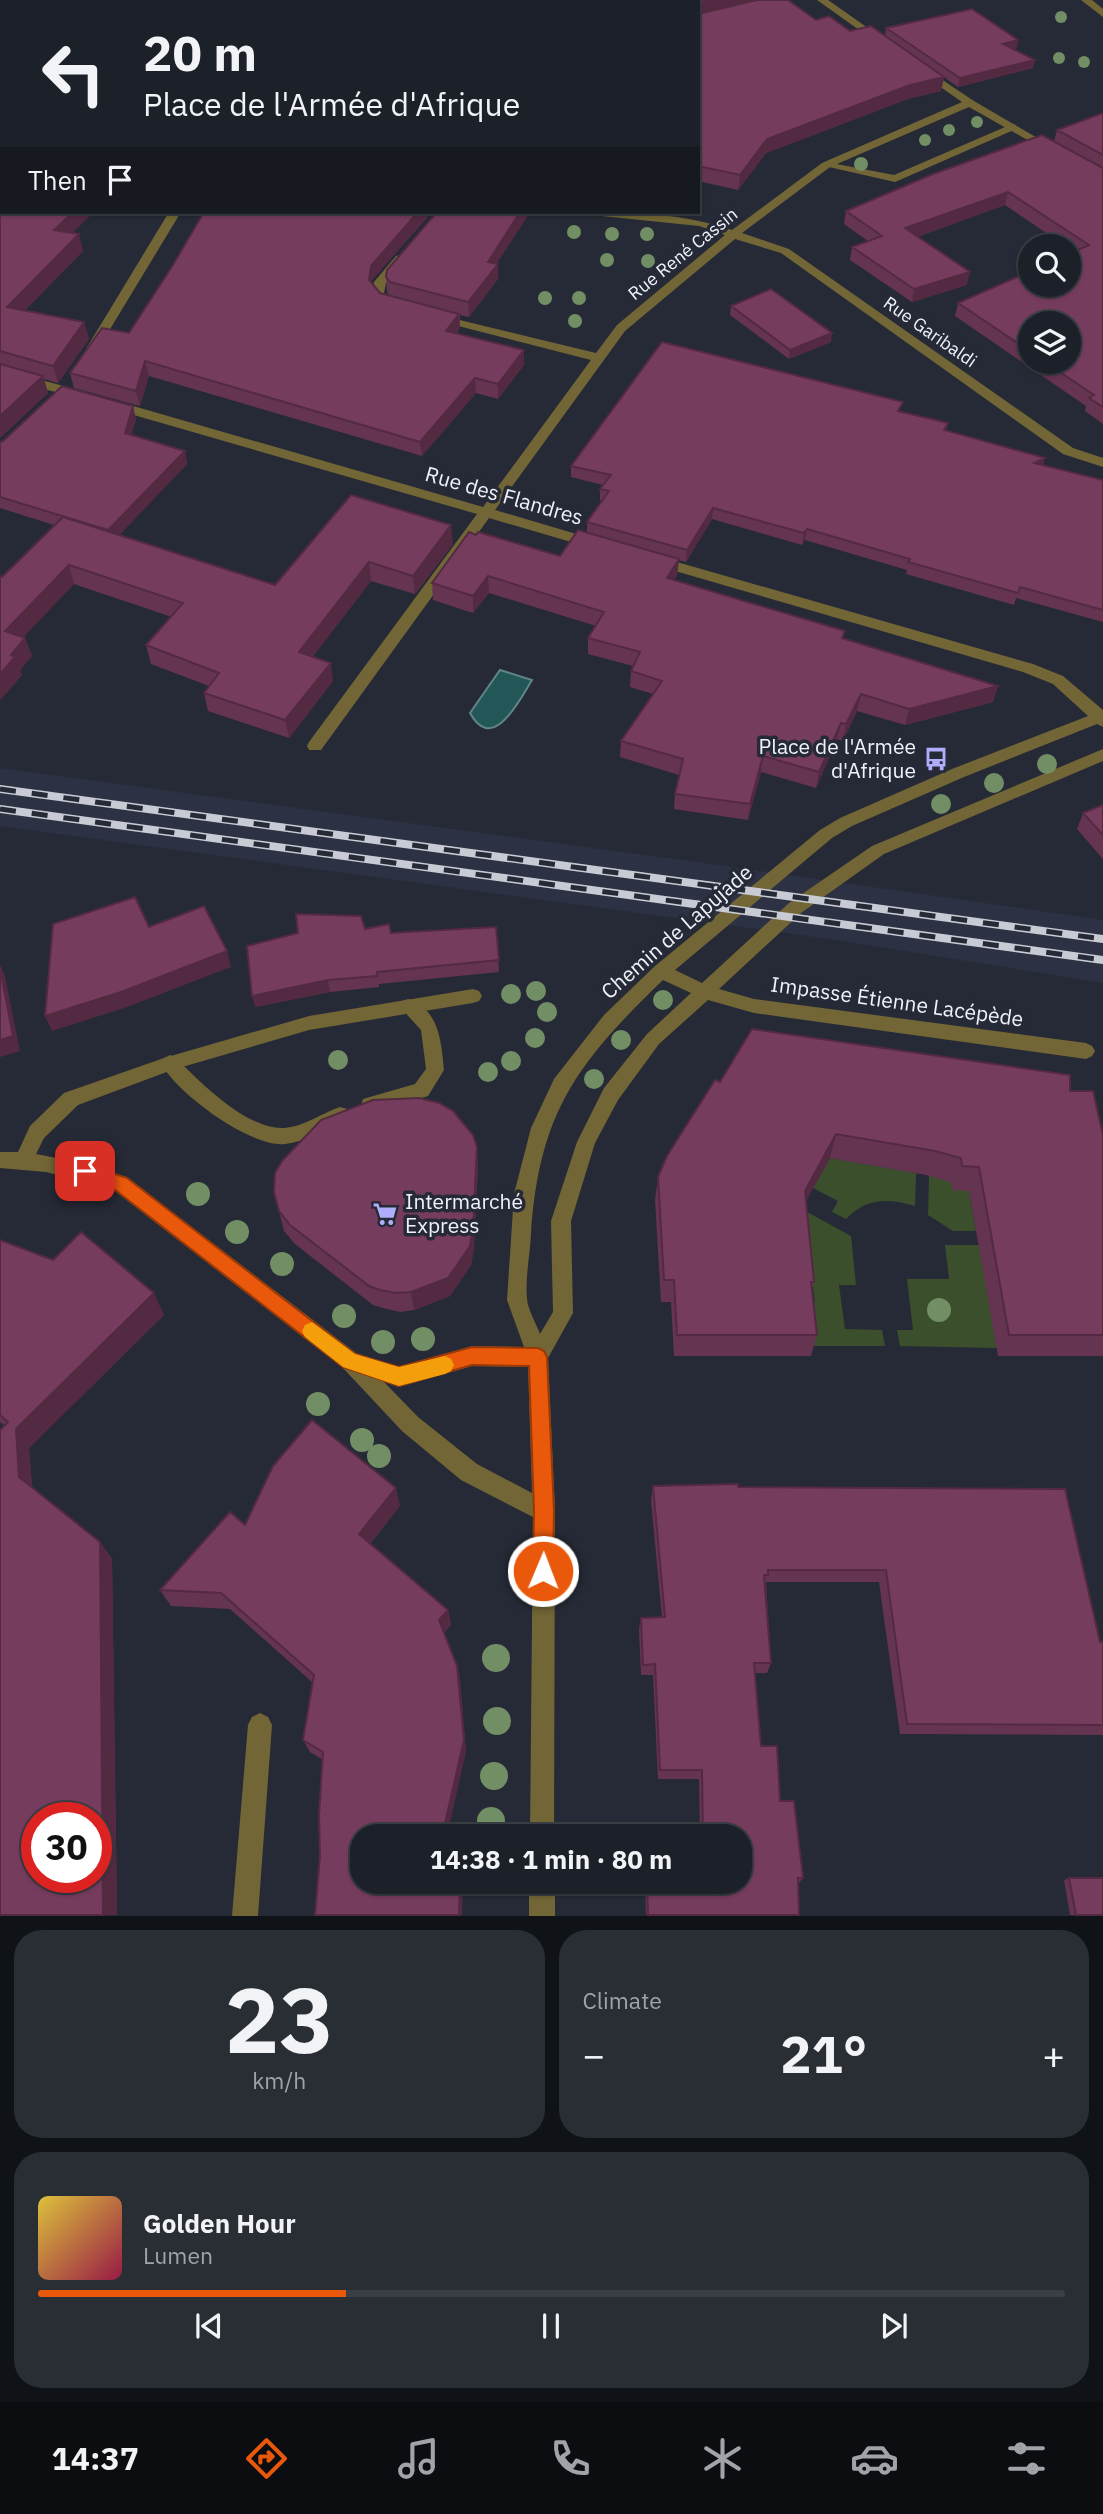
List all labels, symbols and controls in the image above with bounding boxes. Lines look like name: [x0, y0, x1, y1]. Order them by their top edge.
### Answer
text: 20 m: [143, 21, 257, 84]
icon: left: [28, 28, 119, 119]
text: Place de l'Armée d'Afrique: [143, 83, 520, 125]
icon: arrive: [101, 161, 139, 199]
text: Then: [28, 163, 87, 197]
street label: Rue René Cassin: [623, 202, 742, 305]
map controls: [1018, 234, 1081, 374]
button: search: [1018, 234, 1081, 297]
street label: Rue Garibaldi: [879, 291, 982, 372]
button: layers: [1018, 311, 1081, 374]
street label: Rue des Flandres: [422, 459, 586, 531]
place label: Place de l'Armée d'Afrique: [758, 732, 916, 784]
bus stop icon: Place de l'Armée d'Afrique: [922, 745, 950, 773]
street label: Chemin de Lapujade: [595, 858, 758, 1005]
street label: Impasse Étienne Lacépède: [769, 969, 1025, 1033]
pin: [55, 1141, 115, 1201]
icon: arrive: [66, 1152, 104, 1190]
place label: Intermarché Express: [405, 1187, 523, 1239]
supermarket icon: Intermarché Express: [371, 1200, 399, 1228]
position arrow: [506, 1534, 580, 1608]
speed limit sign: 30: [21, 1802, 112, 1893]
text: 14:38 · 1 min · 80 m: [430, 1842, 672, 1876]
text: 23: [225, 1960, 334, 2078]
text: Climate: [583, 1985, 662, 2015]
text: 21°: [780, 2020, 867, 2087]
text: −: [583, 2030, 605, 2079]
text: +: [1042, 2030, 1065, 2079]
text: km/h: [252, 2065, 306, 2095]
text: Golden Hour: [143, 2206, 296, 2240]
text: Lumen: [143, 2240, 213, 2270]
icon: previous: [190, 2307, 228, 2345]
icon: pause: [532, 2307, 570, 2345]
icon: next: [875, 2307, 913, 2345]
icon: directions: [242, 2434, 291, 2483]
icon: music: [394, 2434, 443, 2483]
icon: phone: [546, 2434, 595, 2483]
icon: climate: [698, 2434, 747, 2483]
icon: car: [850, 2434, 899, 2483]
icon: filters: [1002, 2434, 1051, 2483]
text: 14:37: [52, 2437, 139, 2479]

